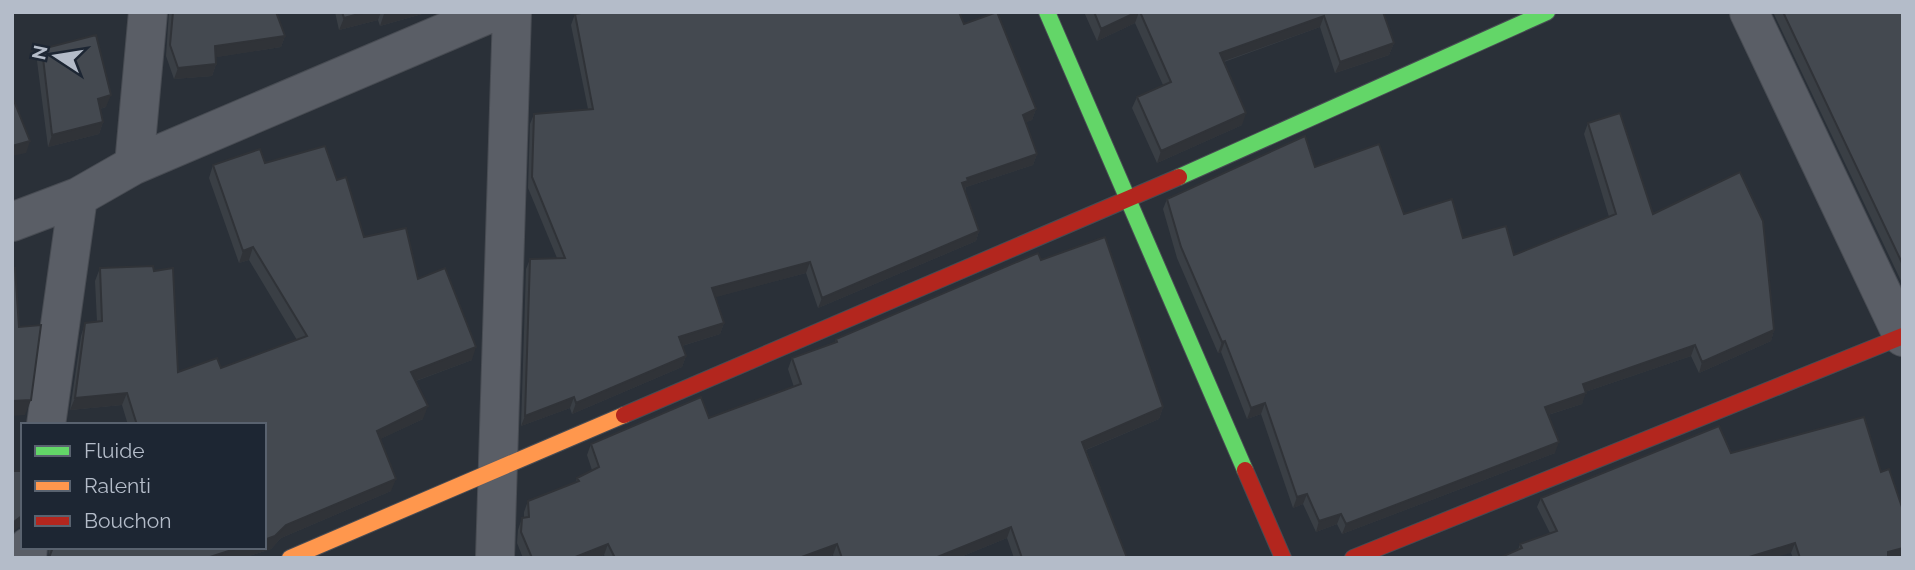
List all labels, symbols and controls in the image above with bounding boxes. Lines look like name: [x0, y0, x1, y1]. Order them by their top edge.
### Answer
north arrow: [21, 21, 91, 91]
text: N: [27, 43, 52, 62]
legend: [21, 423, 266, 549]
text: Fluide: [84, 438, 145, 463]
text: Ralenti: [84, 473, 151, 498]
text: Bouchon: [84, 508, 171, 533]

